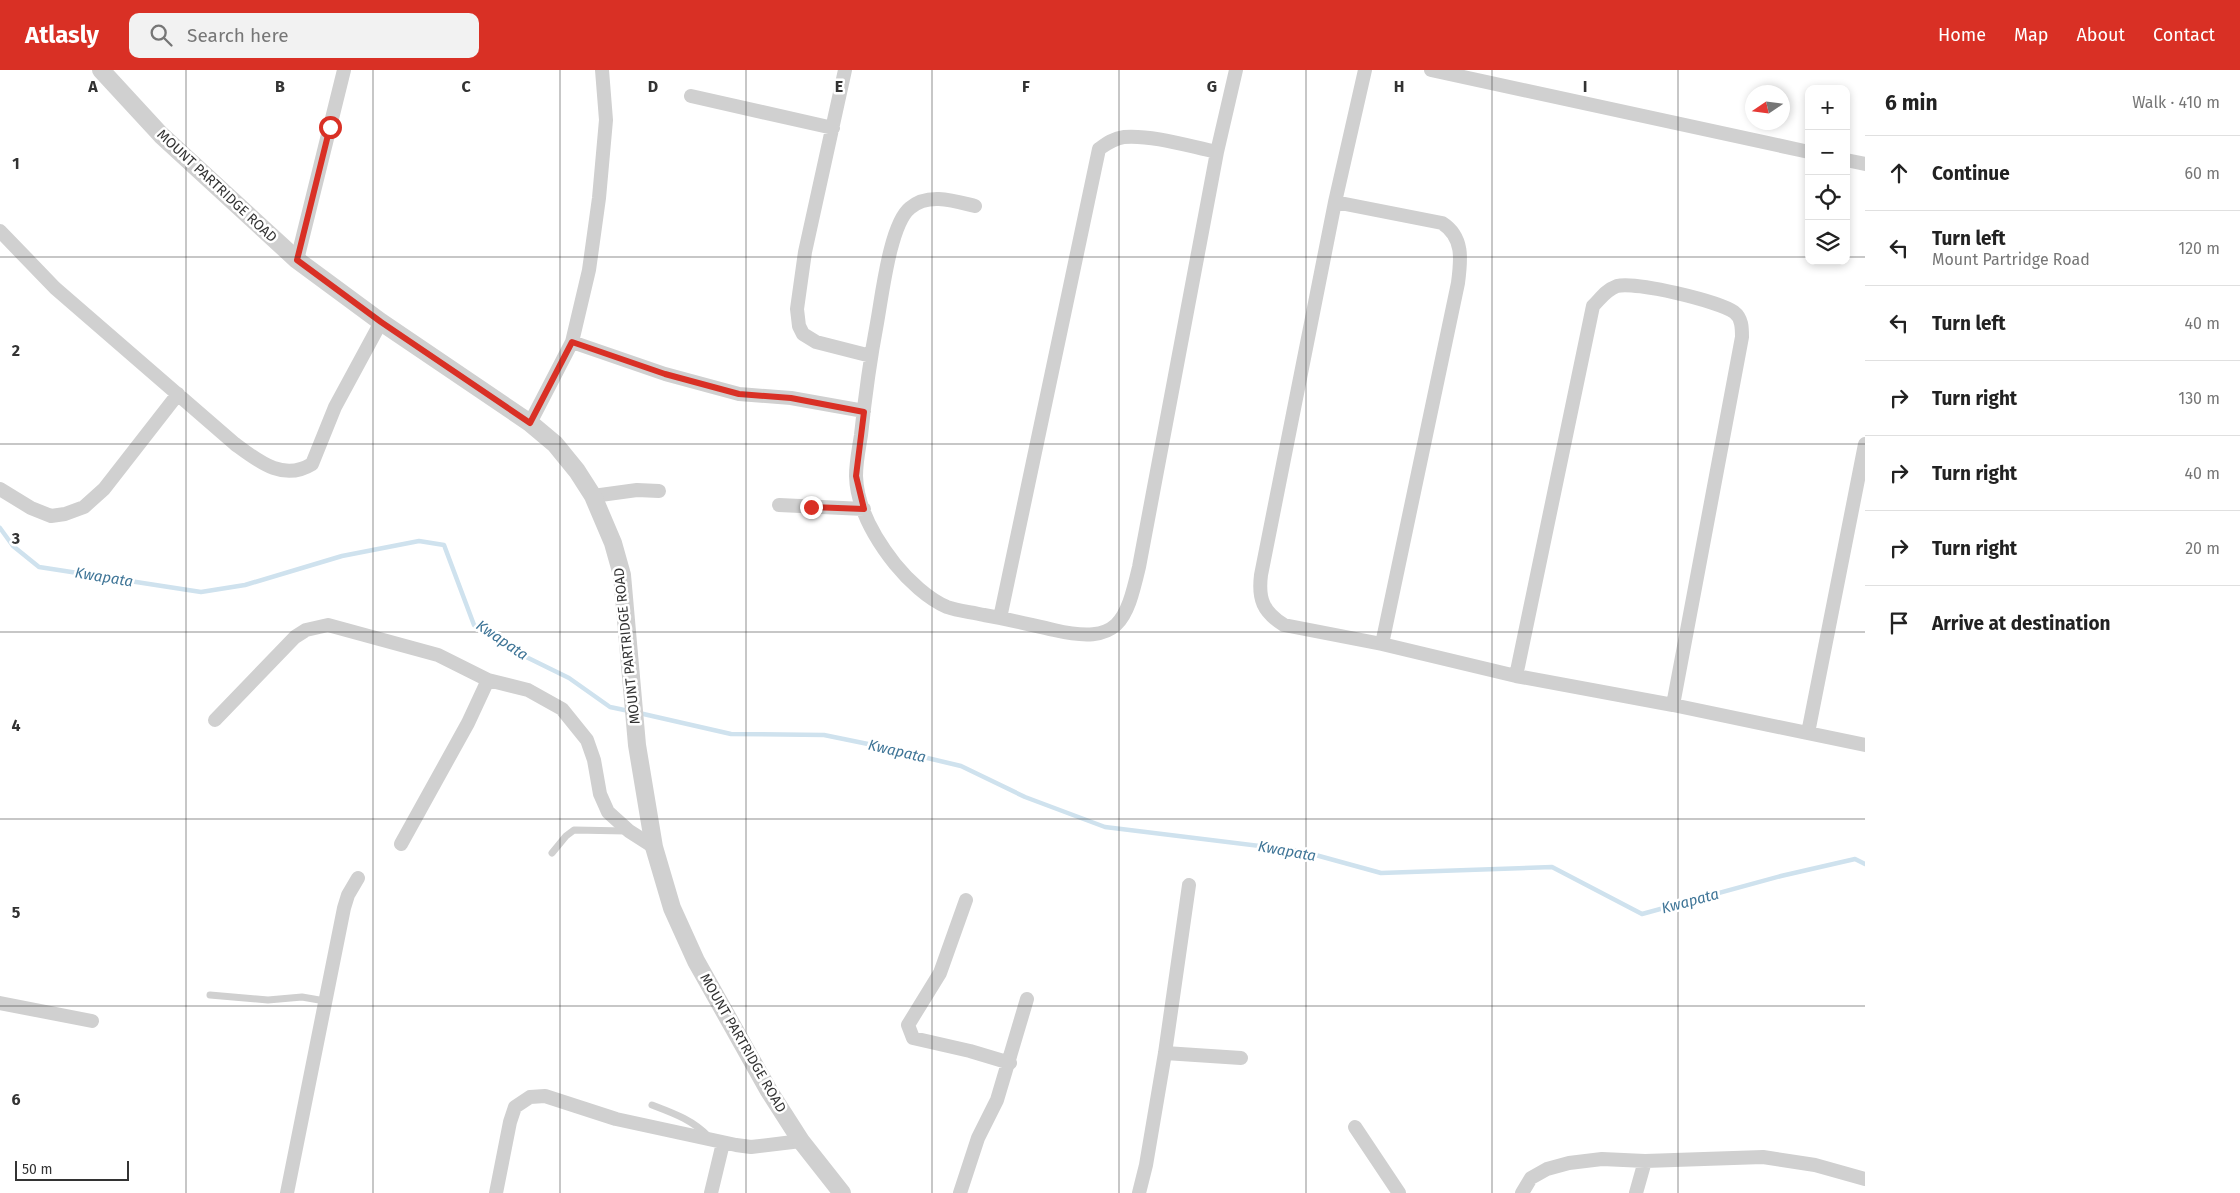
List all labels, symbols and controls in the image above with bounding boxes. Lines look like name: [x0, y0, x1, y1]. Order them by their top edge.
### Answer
search box: [129, 13, 479, 58]
text: Atlasly: [25, 21, 99, 49]
icon: search: [147, 21, 175, 49]
text: Search here: [187, 24, 289, 47]
text: Home: [1938, 24, 1986, 46]
text: Map: [2014, 24, 2048, 46]
text: About: [2076, 24, 2125, 46]
text: Contact: [2153, 24, 2215, 46]
text: A: [87, 77, 98, 96]
text: B: [275, 77, 285, 96]
text: C: [461, 77, 471, 96]
text: D: [648, 77, 658, 96]
text: E: [835, 77, 843, 96]
text: F: [1022, 77, 1030, 96]
text: G: [1207, 77, 1217, 96]
text: H: [1394, 77, 1404, 96]
text: I: [1583, 77, 1587, 96]
north arrow: [1745, 85, 1790, 130]
map controls: [1805, 85, 1850, 265]
button: +: [1805, 85, 1850, 130]
text: 6 min: [1885, 90, 1938, 116]
text: Walk · 410 m: [2132, 93, 2220, 112]
route start: [319, 116, 342, 139]
street label: MOUNT PARTRIDGE ROAD: [154, 126, 280, 246]
button: −: [1805, 130, 1850, 175]
text: 1: [12, 154, 20, 173]
icon: ahead: [1885, 159, 1913, 187]
text: Continue: [1932, 162, 2010, 185]
text: 60 m: [2185, 164, 2220, 183]
button: locate: [1805, 175, 1850, 220]
button: layers: [1805, 220, 1850, 265]
text: Turn left: [1932, 227, 2006, 250]
icon: left: [1885, 234, 1913, 262]
text: 120 m: [2178, 239, 2220, 258]
text: Mount Partridge Road: [1932, 250, 2090, 269]
icon: left: [1885, 309, 1913, 337]
text: Turn left: [1932, 312, 2006, 335]
text: 40 m: [2185, 314, 2220, 333]
text: 2: [12, 341, 20, 360]
icon: right: [1885, 384, 1913, 412]
text: Turn right: [1932, 387, 2017, 410]
text: 130 m: [2178, 389, 2220, 408]
icon: right: [1885, 459, 1913, 487]
text: Turn right: [1932, 462, 2017, 485]
text: 40 m: [2185, 464, 2220, 483]
route end: [800, 496, 823, 519]
text: 3: [11, 529, 20, 548]
icon: right: [1885, 534, 1913, 562]
text: Turn right: [1932, 537, 2017, 560]
text: 20 m: [2185, 539, 2220, 558]
water label: Kwapata: [74, 564, 134, 590]
street label: MOUNT PARTRIDGE ROAD: [610, 567, 644, 725]
icon: arrive: [1885, 609, 1913, 637]
text: Arrive at destination: [1932, 612, 2111, 635]
water label: Kwapata: [473, 616, 531, 664]
text: 4: [11, 716, 21, 735]
water label: Kwapata: [866, 736, 928, 766]
water label: Kwapata: [1257, 837, 1317, 865]
water label: Kwapata: [1659, 885, 1721, 917]
text: 5: [12, 903, 21, 922]
street label: MOUNT PARTRIDGE ROAD: [696, 971, 790, 1115]
text: 6: [11, 1090, 21, 1109]
scale bar: [15, 1158, 129, 1181]
text: 50 m: [22, 1161, 53, 1178]

